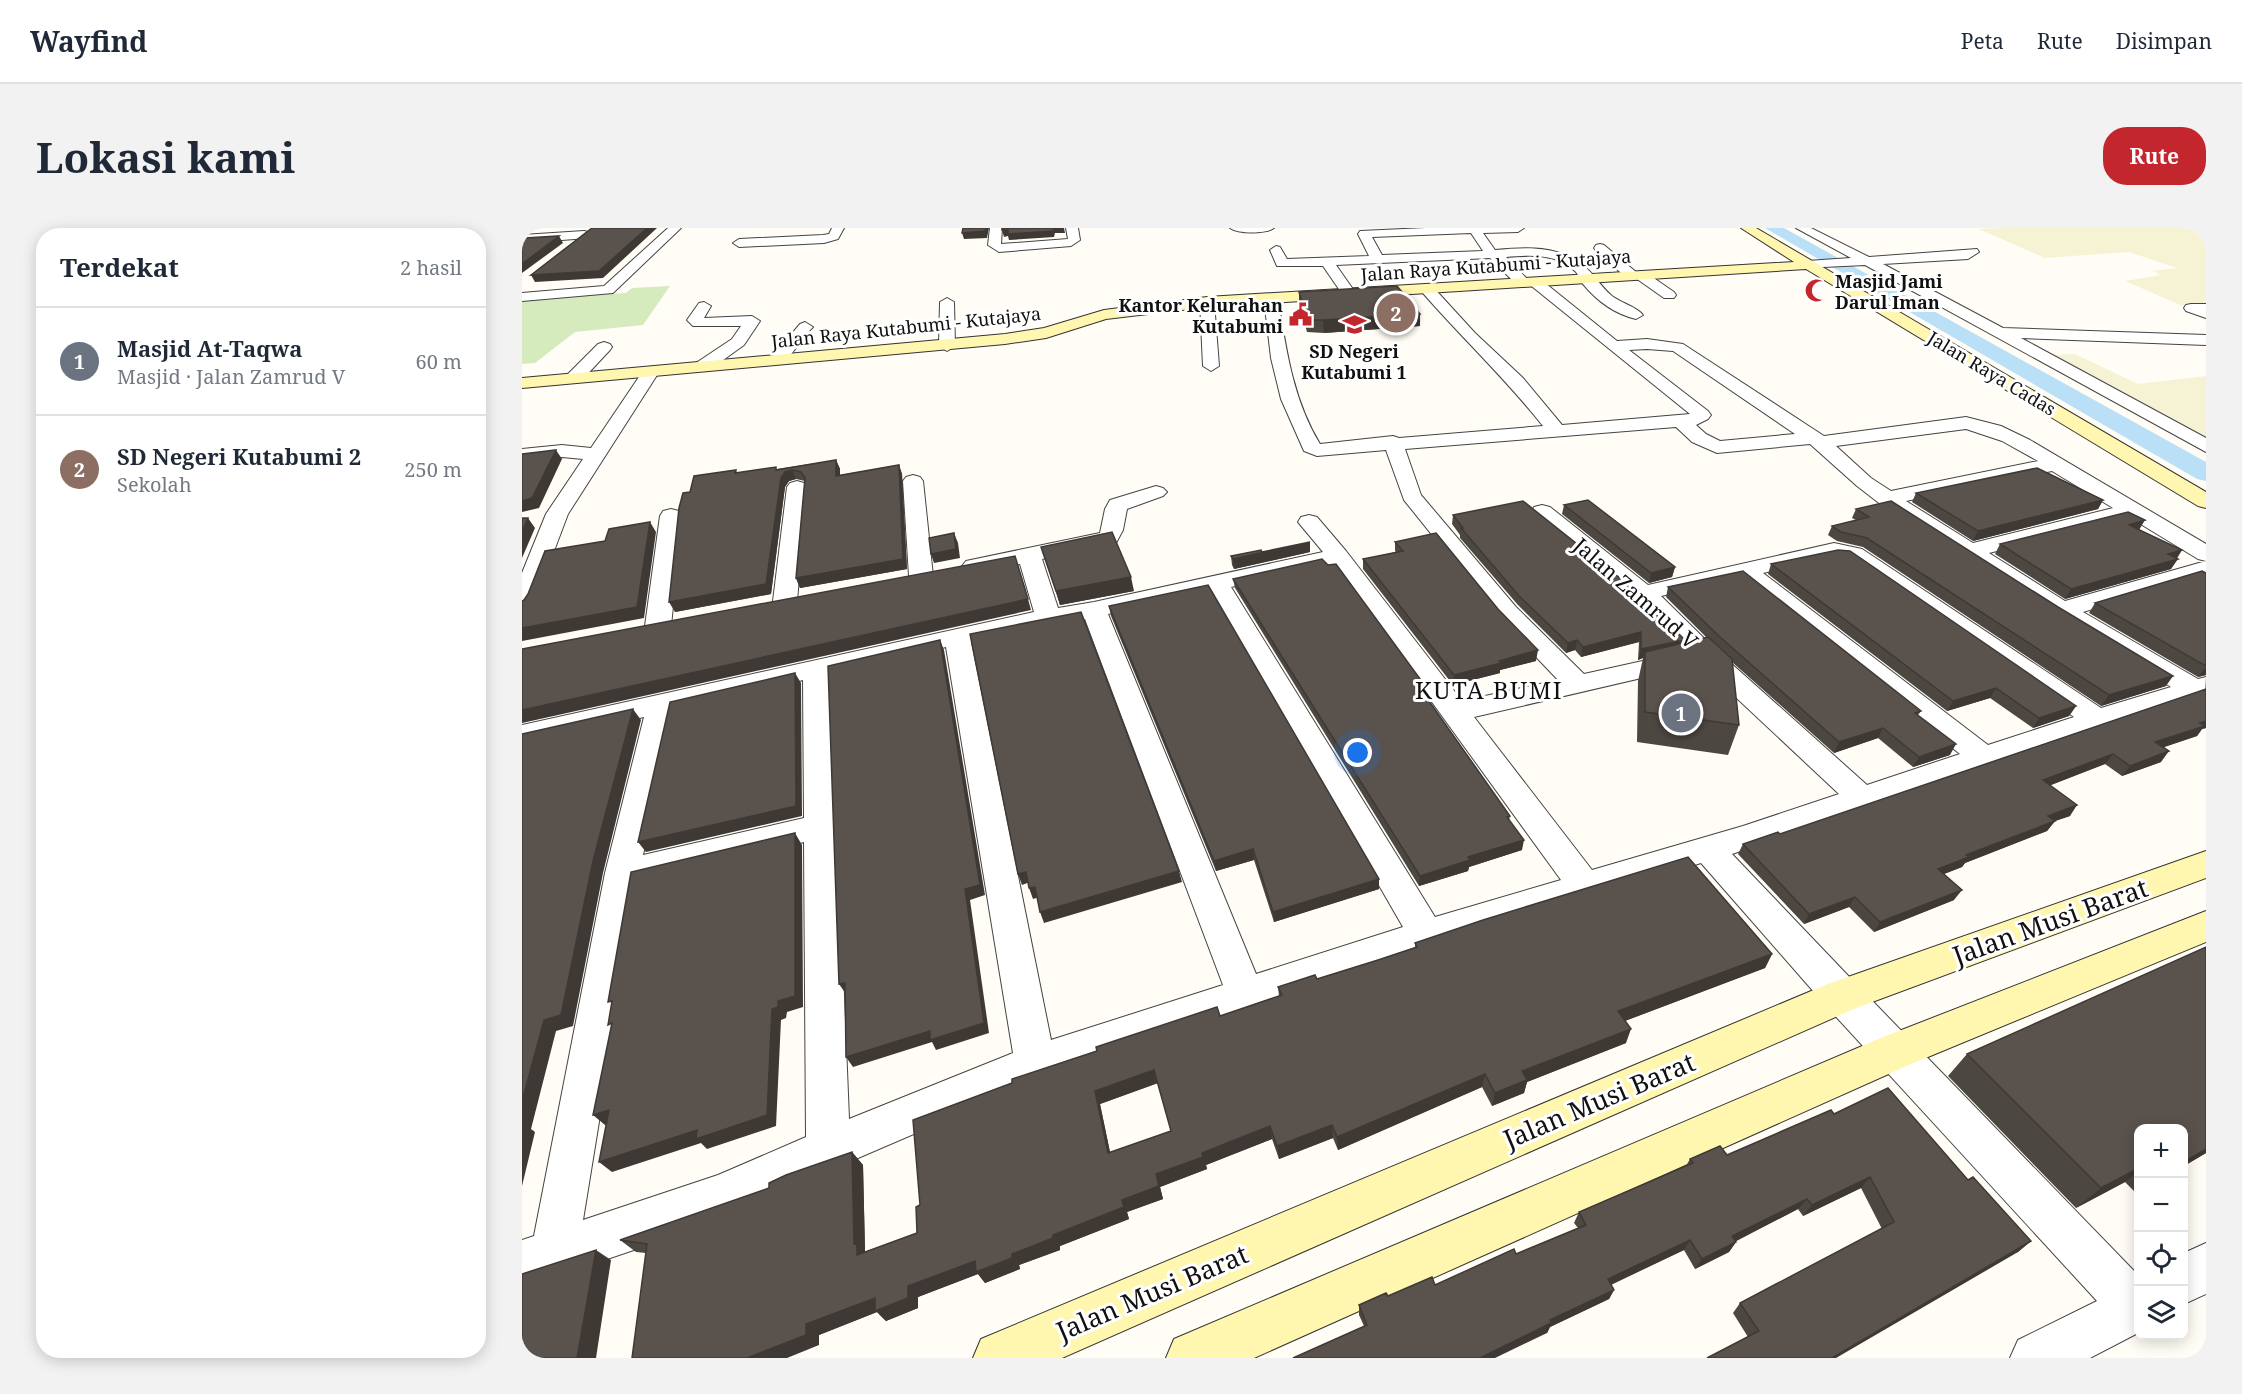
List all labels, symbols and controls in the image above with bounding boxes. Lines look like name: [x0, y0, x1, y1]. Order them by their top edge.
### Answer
text: Wayfind: [30, 22, 148, 60]
text: Peta: [1961, 27, 2004, 55]
text: Rute: [2037, 27, 2083, 55]
text: Disimpan: [2116, 27, 2212, 55]
button: Rute: [2103, 127, 2206, 185]
text: Lokasi kami: [36, 128, 295, 185]
street label: Jalan Raya Kutabumi - Kutajaya: [1359, 244, 1632, 286]
text: Terdekat: [60, 249, 179, 285]
text: 2 hasil: [400, 254, 462, 281]
place label: Masjid Jami Darul Iman: [1835, 269, 1943, 314]
mosque icon: Masjid Jami Darul Iman: [1804, 278, 1830, 304]
pin: 2: [1376, 290, 1416, 335]
place label: Kantor Kelurahan Kutabumi: [1118, 293, 1284, 338]
street label: Jalan Raya Kutabumi - Kutajaya: [769, 301, 1042, 353]
public building icon: Kantor Kelurahan Kutabumi: [1288, 302, 1314, 328]
school or university icon: SD Negeri Kutabumi 1: [1341, 312, 1367, 338]
street label: Jalan Raya Cadas: [1923, 325, 2061, 421]
text: Masjid At-Taqwa: [117, 333, 303, 363]
place label: SD Negeri Kutabumi 1: [1301, 339, 1407, 384]
text: 1: [74, 348, 85, 375]
text: 60 m: [416, 348, 462, 375]
text: Masjid · Jalan Zamrud V: [117, 363, 345, 390]
text: SD Negeri Kutabumi 2: [117, 441, 361, 471]
text: 2: [74, 456, 85, 483]
text: 250 m: [404, 456, 462, 483]
text: Sekolah: [117, 471, 192, 498]
street label: Jalan Zamrud V: [1567, 530, 1705, 655]
district label: KUTA BUMI: [1415, 673, 1563, 706]
pin: 1: [1662, 690, 1700, 736]
your location: [1343, 738, 1372, 767]
street label: Jalan Musi Barat: [1947, 869, 2152, 973]
street label: Jalan Musi Barat: [1497, 1043, 1700, 1157]
map controls: [2134, 1124, 2188, 1340]
button: +: [2134, 1124, 2188, 1178]
button: −: [2134, 1178, 2188, 1232]
button: locate: [2134, 1232, 2188, 1286]
street label: Jalan Musi Barat: [1050, 1235, 1253, 1349]
button: layers: [2134, 1286, 2188, 1340]

